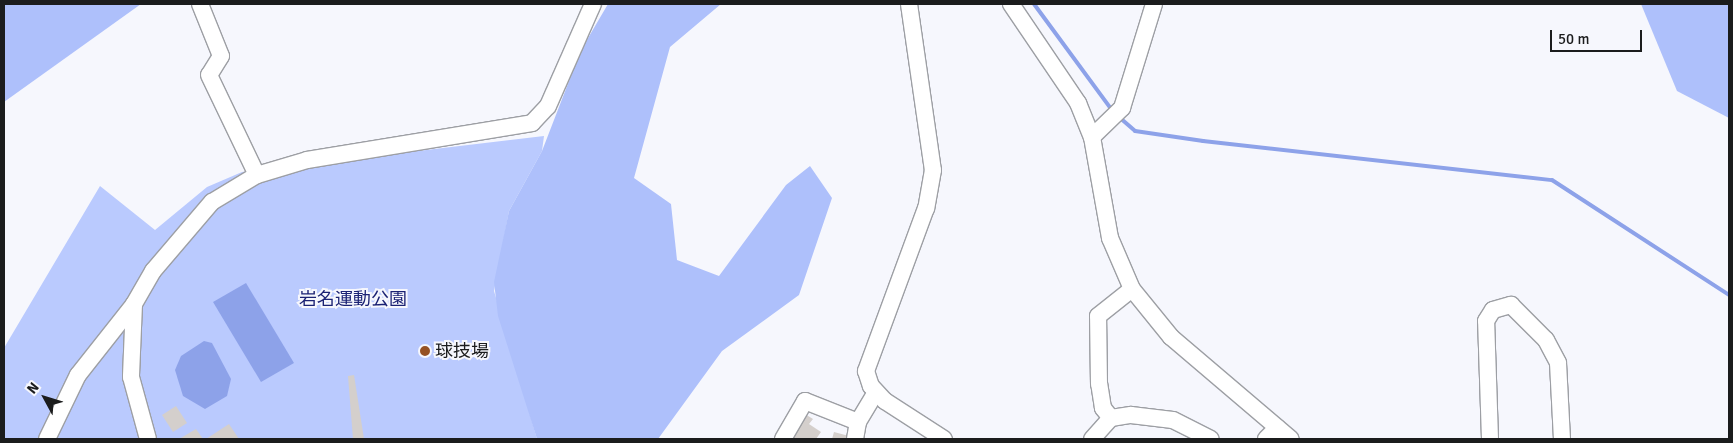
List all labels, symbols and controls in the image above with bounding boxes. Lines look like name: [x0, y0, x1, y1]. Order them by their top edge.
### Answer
scale bar: [1553, 20, 1646, 52]
text: 50 m: [1558, 30, 1589, 48]
park label: 岩名運動公園: [299, 288, 407, 310]
place label: 球技場: [435, 340, 489, 362]
marker: 球技場: [419, 345, 431, 357]
north arrow: [20, 373, 70, 423]
text: N: [23, 379, 43, 397]

